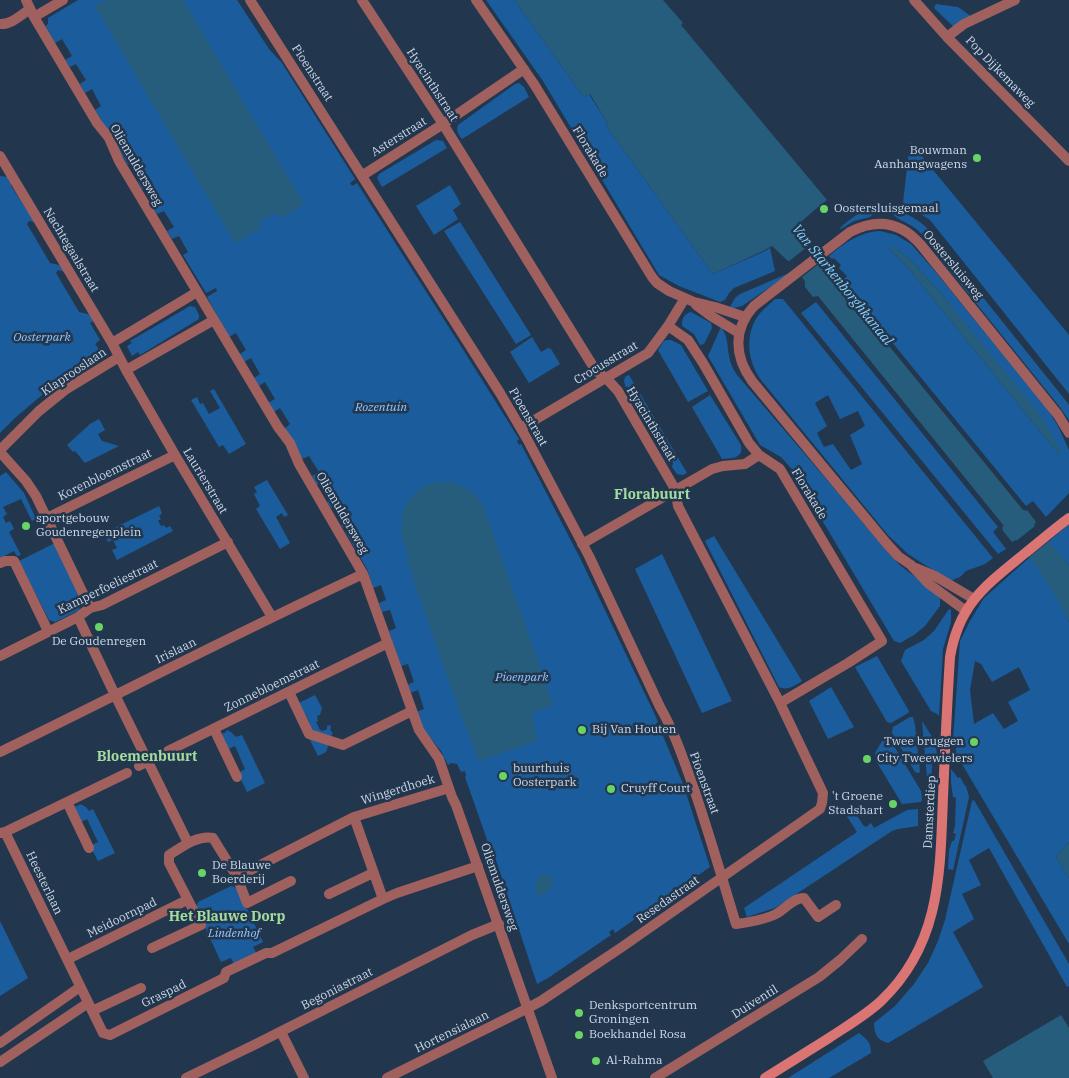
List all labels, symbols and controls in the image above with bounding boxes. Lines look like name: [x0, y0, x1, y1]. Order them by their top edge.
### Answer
street label: Pop Dijkemaweg: [962, 33, 1038, 111]
street label: Pioenstraat: [288, 42, 336, 104]
street label: Hyacinthstraat: [403, 46, 461, 124]
street label: Asterstraat: [369, 114, 429, 160]
street label: Oliemuldersweg: [107, 122, 165, 208]
street label: Florakade: [569, 124, 611, 180]
place label: Bouwman Aanhangwagens: [874, 144, 967, 172]
marker: Bouwman Aanhangwagens: [971, 152, 983, 164]
place label: Oostersluisgemaal: [834, 202, 939, 216]
marker: Oostersluisgemaal: [818, 203, 830, 215]
street label: Nachtegaalstraat: [40, 205, 102, 295]
water label: Van Starkenborghkanaal: [788, 221, 896, 349]
street label: Oostersluisweg: [920, 228, 986, 302]
park label: Oosterpark: [13, 331, 71, 345]
street label: Crocusstraat: [572, 338, 640, 388]
street label: Klaprooslaan: [39, 345, 109, 399]
street label: Hyacinthstraat: [623, 384, 679, 464]
street label: Pioenstraat: [506, 385, 550, 449]
park label: Rozentuin: [355, 401, 407, 415]
street label: Laurierstraat: [180, 445, 230, 517]
street label: Korenbloemstraat: [56, 446, 154, 504]
street label: Florakade: [788, 466, 830, 522]
street label: Oliemuldersweg: [313, 470, 371, 556]
district label: Florabuurt: [614, 487, 690, 503]
place label: sportgebouw Goudenregenplein: [36, 512, 141, 540]
marker: sportgebouw Goudenregenplein: [20, 520, 32, 532]
street label: Kamperfoeliestraat: [56, 557, 160, 617]
marker: De Goudenregen: [93, 621, 105, 633]
place label: De Goudenregen: [52, 635, 146, 649]
street label: Irislaan: [153, 635, 199, 667]
street label: Zonnebloemstraat: [222, 657, 322, 715]
park label: Pioenpark: [495, 671, 549, 685]
place label: Bij Van Houten: [592, 723, 676, 737]
marker: Bij Van Houten: [576, 724, 588, 736]
place label: Twee bruggen: [884, 735, 964, 749]
marker: Twee bruggen: [968, 736, 980, 748]
district label: Bloemenbuurt: [97, 749, 197, 765]
street label: Pioenstraat: [686, 750, 722, 816]
place label: City Tweewielers: [877, 752, 973, 766]
marker: City Tweewielers: [861, 753, 873, 765]
place label: buurthuis Oosterpark: [513, 762, 576, 790]
marker: buurthuis Oosterpark: [497, 770, 509, 782]
street label: Wingerdhoek: [359, 772, 437, 808]
street label: Damsterdiep: [921, 775, 939, 849]
place label: Cruyff Court: [621, 782, 691, 796]
marker: Cruyff Court: [605, 783, 617, 795]
place label: 't Groene Stadshart: [828, 790, 883, 818]
marker: 't Groene Stadshart: [887, 798, 899, 810]
street label: Oliemuldersweg: [477, 841, 521, 933]
street label: Heesterlaan: [23, 849, 65, 917]
place label: De Blauwe Boerderij: [212, 859, 271, 887]
marker: De Blauwe Boerderij: [196, 867, 208, 879]
street label: Resedastraat: [634, 873, 702, 927]
street label: Meidoornpad: [85, 895, 159, 941]
district label: Het Blauwe Dorp: [169, 909, 285, 925]
park label: Lindenhof: [208, 927, 260, 941]
street label: Begoniastraat: [299, 965, 375, 1013]
street label: Graspad: [139, 977, 189, 1011]
street label: Duiventil: [729, 982, 781, 1022]
place label: Denksportcentrum Groningen: [589, 999, 697, 1027]
marker: Denksportcentrum Groningen: [573, 1007, 585, 1019]
street label: Hortensialaan: [413, 1008, 491, 1056]
place label: Boekhandel Rosa: [589, 1028, 686, 1042]
marker: Boekhandel Rosa: [573, 1029, 585, 1041]
place label: Al-Rahma: [606, 1054, 663, 1068]
marker: Al-Rahma: [590, 1055, 602, 1067]

